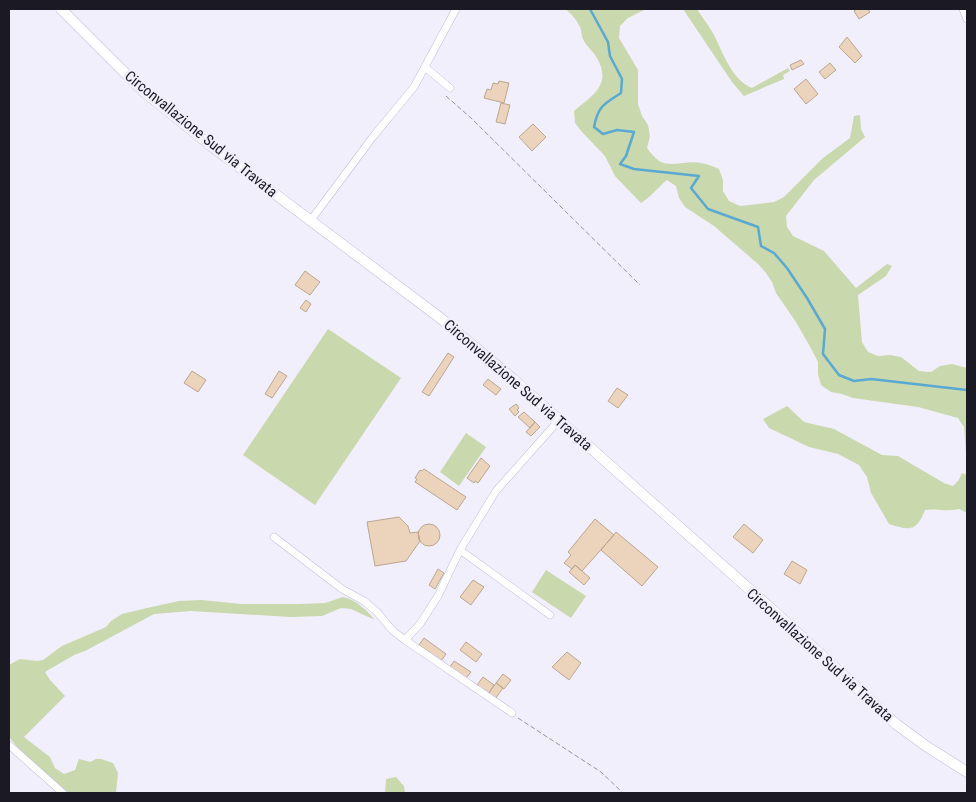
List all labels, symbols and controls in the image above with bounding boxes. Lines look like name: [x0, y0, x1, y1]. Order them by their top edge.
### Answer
street label: Circonvallazione Sud via Travata: [121, 67, 281, 201]
street label: Circonvallazione Sud via Travata: [440, 316, 596, 454]
street label: Circonvallazione Sud via Travata: [743, 584, 897, 726]

